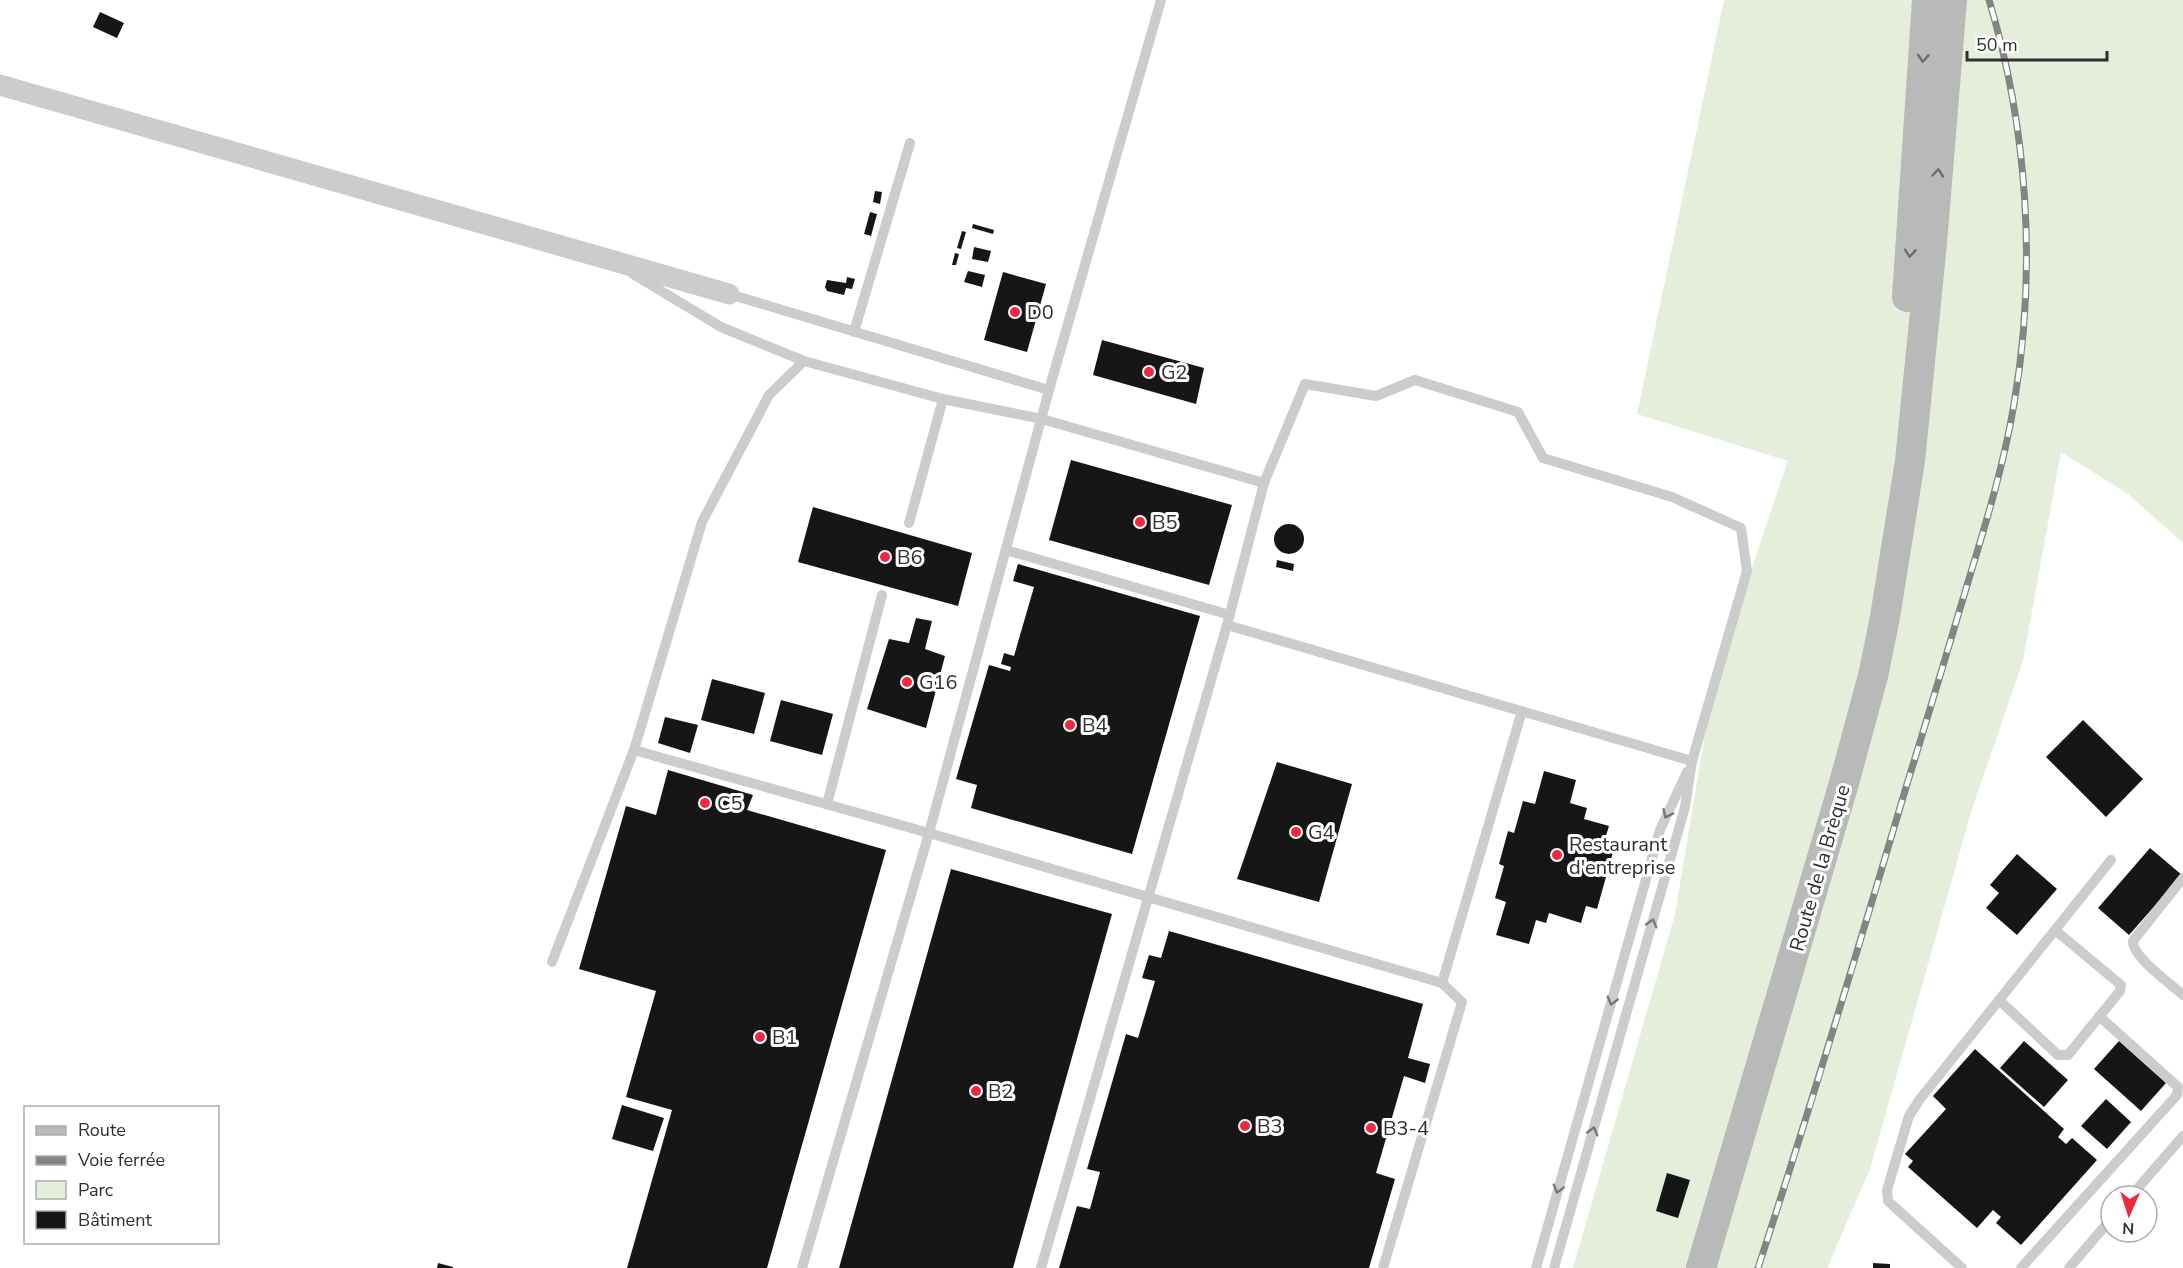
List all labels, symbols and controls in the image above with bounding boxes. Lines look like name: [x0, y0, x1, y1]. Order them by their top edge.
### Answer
scale bar: [1967, 24, 2106, 62]
text: 50 m: [1976, 33, 2018, 57]
one-way arrow: [1917, 54, 1930, 63]
one-way arrow: [1931, 168, 1944, 177]
one-way arrow: [1904, 248, 1917, 257]
place label: D0: [1027, 299, 1054, 326]
marker: D0: [1008, 305, 1022, 319]
place label: G2: [1161, 359, 1188, 386]
marker: G2: [1142, 365, 1156, 379]
place label: B5: [1152, 509, 1178, 536]
marker: B5: [1133, 515, 1147, 529]
place label: B6: [897, 544, 923, 571]
marker: B6: [878, 550, 892, 564]
place label: G16: [919, 669, 958, 696]
marker: G16: [900, 675, 914, 689]
place label: B4: [1082, 712, 1108, 739]
marker: B4: [1063, 718, 1077, 732]
street label: Route de la Brèque: [1783, 782, 1857, 954]
place label: C5: [717, 790, 742, 817]
marker: C5: [698, 796, 712, 810]
one-way arrow: [1663, 808, 1675, 819]
place label: G4: [1308, 819, 1335, 846]
marker: G4: [1289, 825, 1303, 839]
place label: Restaurant d'entreprise: [1569, 831, 1675, 881]
marker: Restaurant d'entreprise: [1550, 848, 1564, 862]
one-way arrow: [1645, 918, 1657, 929]
one-way arrow: [1606, 996, 1619, 1006]
place label: B1: [772, 1024, 798, 1051]
marker: B1: [753, 1030, 767, 1044]
place label: B2: [988, 1078, 1014, 1105]
marker: B2: [969, 1084, 983, 1098]
legend: [24, 1106, 219, 1244]
place label: B3: [1257, 1113, 1283, 1140]
place label: B3-4: [1383, 1115, 1429, 1142]
text: Route: [78, 1118, 126, 1142]
marker: B3: [1238, 1119, 1252, 1133]
marker: B3-4: [1364, 1121, 1378, 1135]
one-way arrow: [1586, 1126, 1598, 1137]
text: Voie ferrée: [77, 1148, 165, 1172]
text: Parc: [78, 1178, 113, 1202]
one-way arrow: [1553, 1183, 1565, 1194]
north arrow: [2099, 1184, 2159, 1244]
text: Bâtiment: [78, 1208, 152, 1232]
text: N: [2122, 1217, 2135, 1239]

